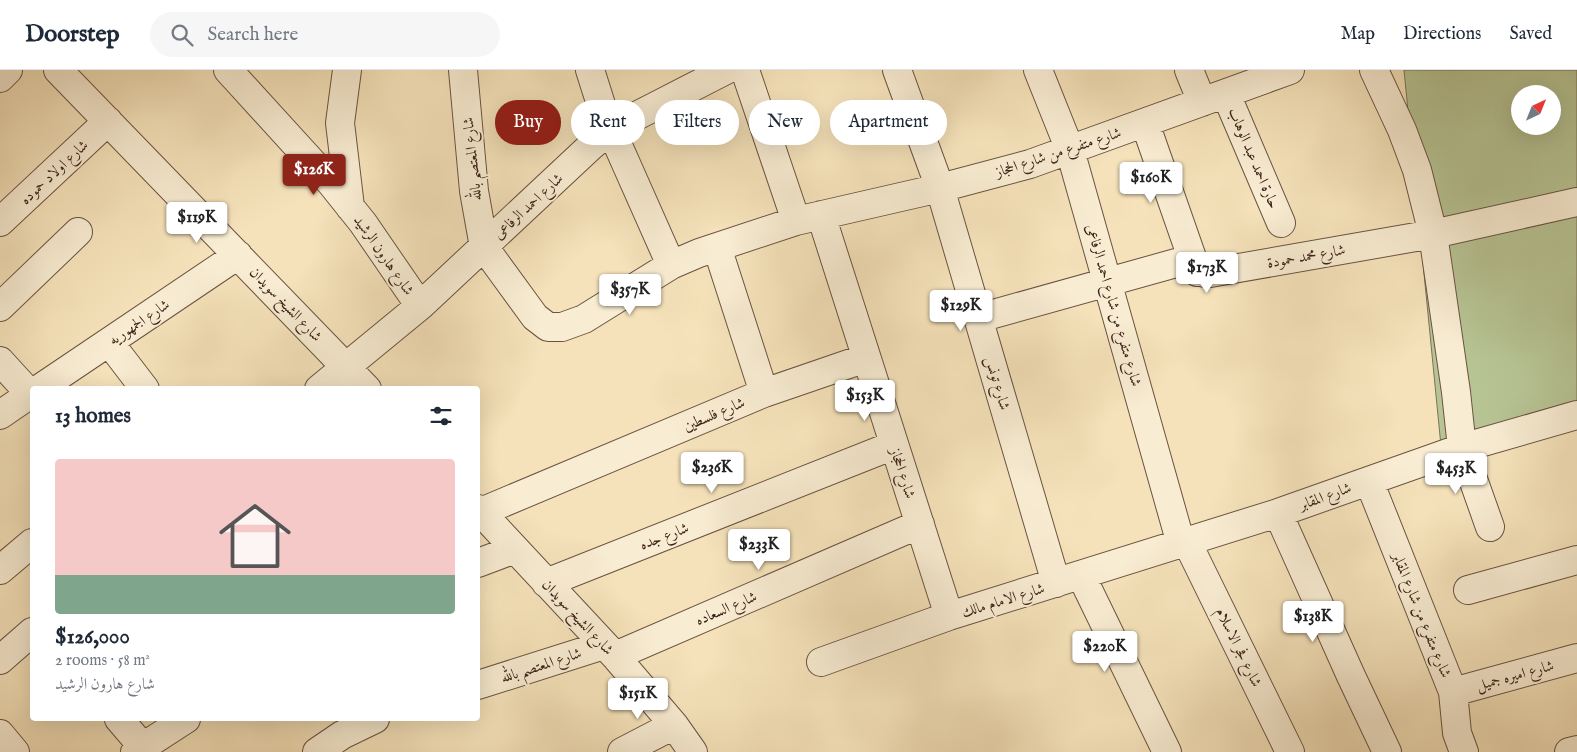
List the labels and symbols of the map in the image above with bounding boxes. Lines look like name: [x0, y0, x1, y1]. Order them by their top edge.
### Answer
north arrow: [1511, 85, 1561, 135]
street label: حارة احمد عبد الوهاب: [1224, 105, 1283, 212]
street label: شارع المعتصم بالله: [456, 116, 491, 202]
street label: شارع متفرع من شارع الحجاز: [991, 123, 1124, 185]
street label: شارع اولاد حموده: [16, 136, 95, 211]
pin: $126K: [279, 154, 349, 196]
pin: $160K: [1116, 162, 1186, 204]
street label: شارع احمد الرفاعى: [489, 169, 569, 246]
pin: $119K: [162, 202, 232, 244]
street label: شارع هارون الرشيد: [347, 212, 418, 301]
street label: شارع متفرع من شارع احمد الرفاعى: [1078, 222, 1146, 389]
street label: شارع محمد حمودة: [1266, 240, 1347, 276]
pin: $173K: [1172, 252, 1242, 294]
street label: شارع الشيخ سويدان: [242, 263, 326, 349]
pin: $357K: [595, 274, 665, 316]
pin: $129K: [926, 290, 996, 332]
street label: شارع الجمهوريه: [105, 295, 175, 352]
street label: شارع تونس: [978, 354, 1014, 413]
pin: $153K: [830, 380, 900, 422]
street label: شارع فلسطين: [681, 393, 749, 439]
street label: شارع الحجاز: [882, 444, 920, 502]
pin: $236K: [677, 452, 747, 494]
pin: $453K: [1421, 452, 1491, 495]
street label: شارع المقابر: [1295, 478, 1355, 518]
street label: شارع جده: [637, 518, 692, 557]
pin: $233K: [724, 528, 794, 571]
street label: شارع متفرع من شارع المقابر: [1384, 548, 1455, 682]
street label: شارع الشيخ سويدان: [535, 575, 618, 662]
street label: شارع الامام مالك: [959, 579, 1048, 625]
street label: شارع السعاده: [693, 587, 761, 633]
pin: $138K: [1278, 600, 1348, 643]
street label: شارع فجر الاسلام: [1208, 604, 1266, 691]
pin: $220K: [1070, 630, 1140, 673]
street label: شارع المعتصم بالله: [497, 641, 585, 692]
street label: شارع اميره جميل: [1474, 656, 1557, 698]
pin: $151K: [603, 678, 673, 720]

